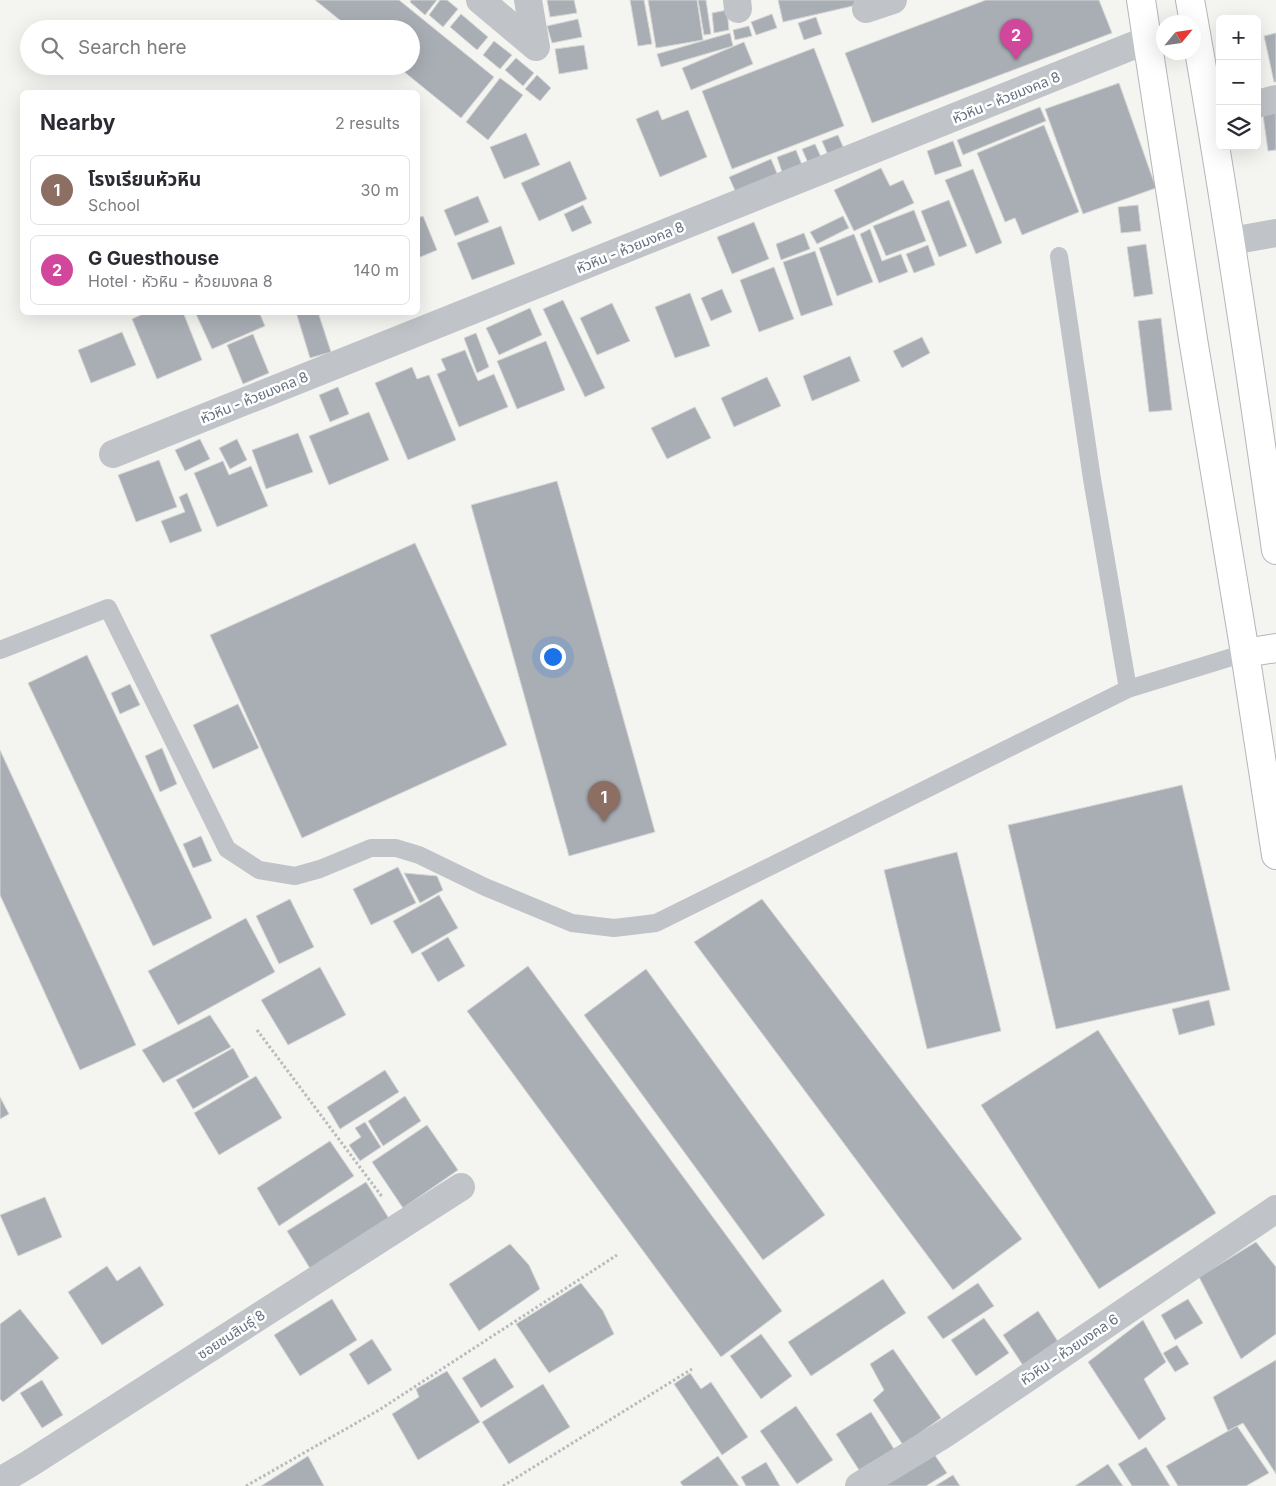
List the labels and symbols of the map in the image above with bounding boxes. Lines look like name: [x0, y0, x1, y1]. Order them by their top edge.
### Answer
north arrow: [1156, 15, 1201, 60]
pin: 2: [1000, 19, 1032, 60]
street label: หัวหิน - ห้วยมงคล 8: [950, 68, 1062, 126]
street label: หัวหิน - ห้วยมงคล 8: [574, 218, 686, 276]
street label: หัวหิน - ห้วยมงคล 8: [198, 368, 310, 426]
your location: [540, 644, 566, 670]
pin: 1: [588, 781, 620, 822]
street label: ซอยชมสินธุ์ 8: [194, 1306, 269, 1363]
street label: หัวหิน - ห้วยมงคล 6: [1017, 1310, 1121, 1388]

